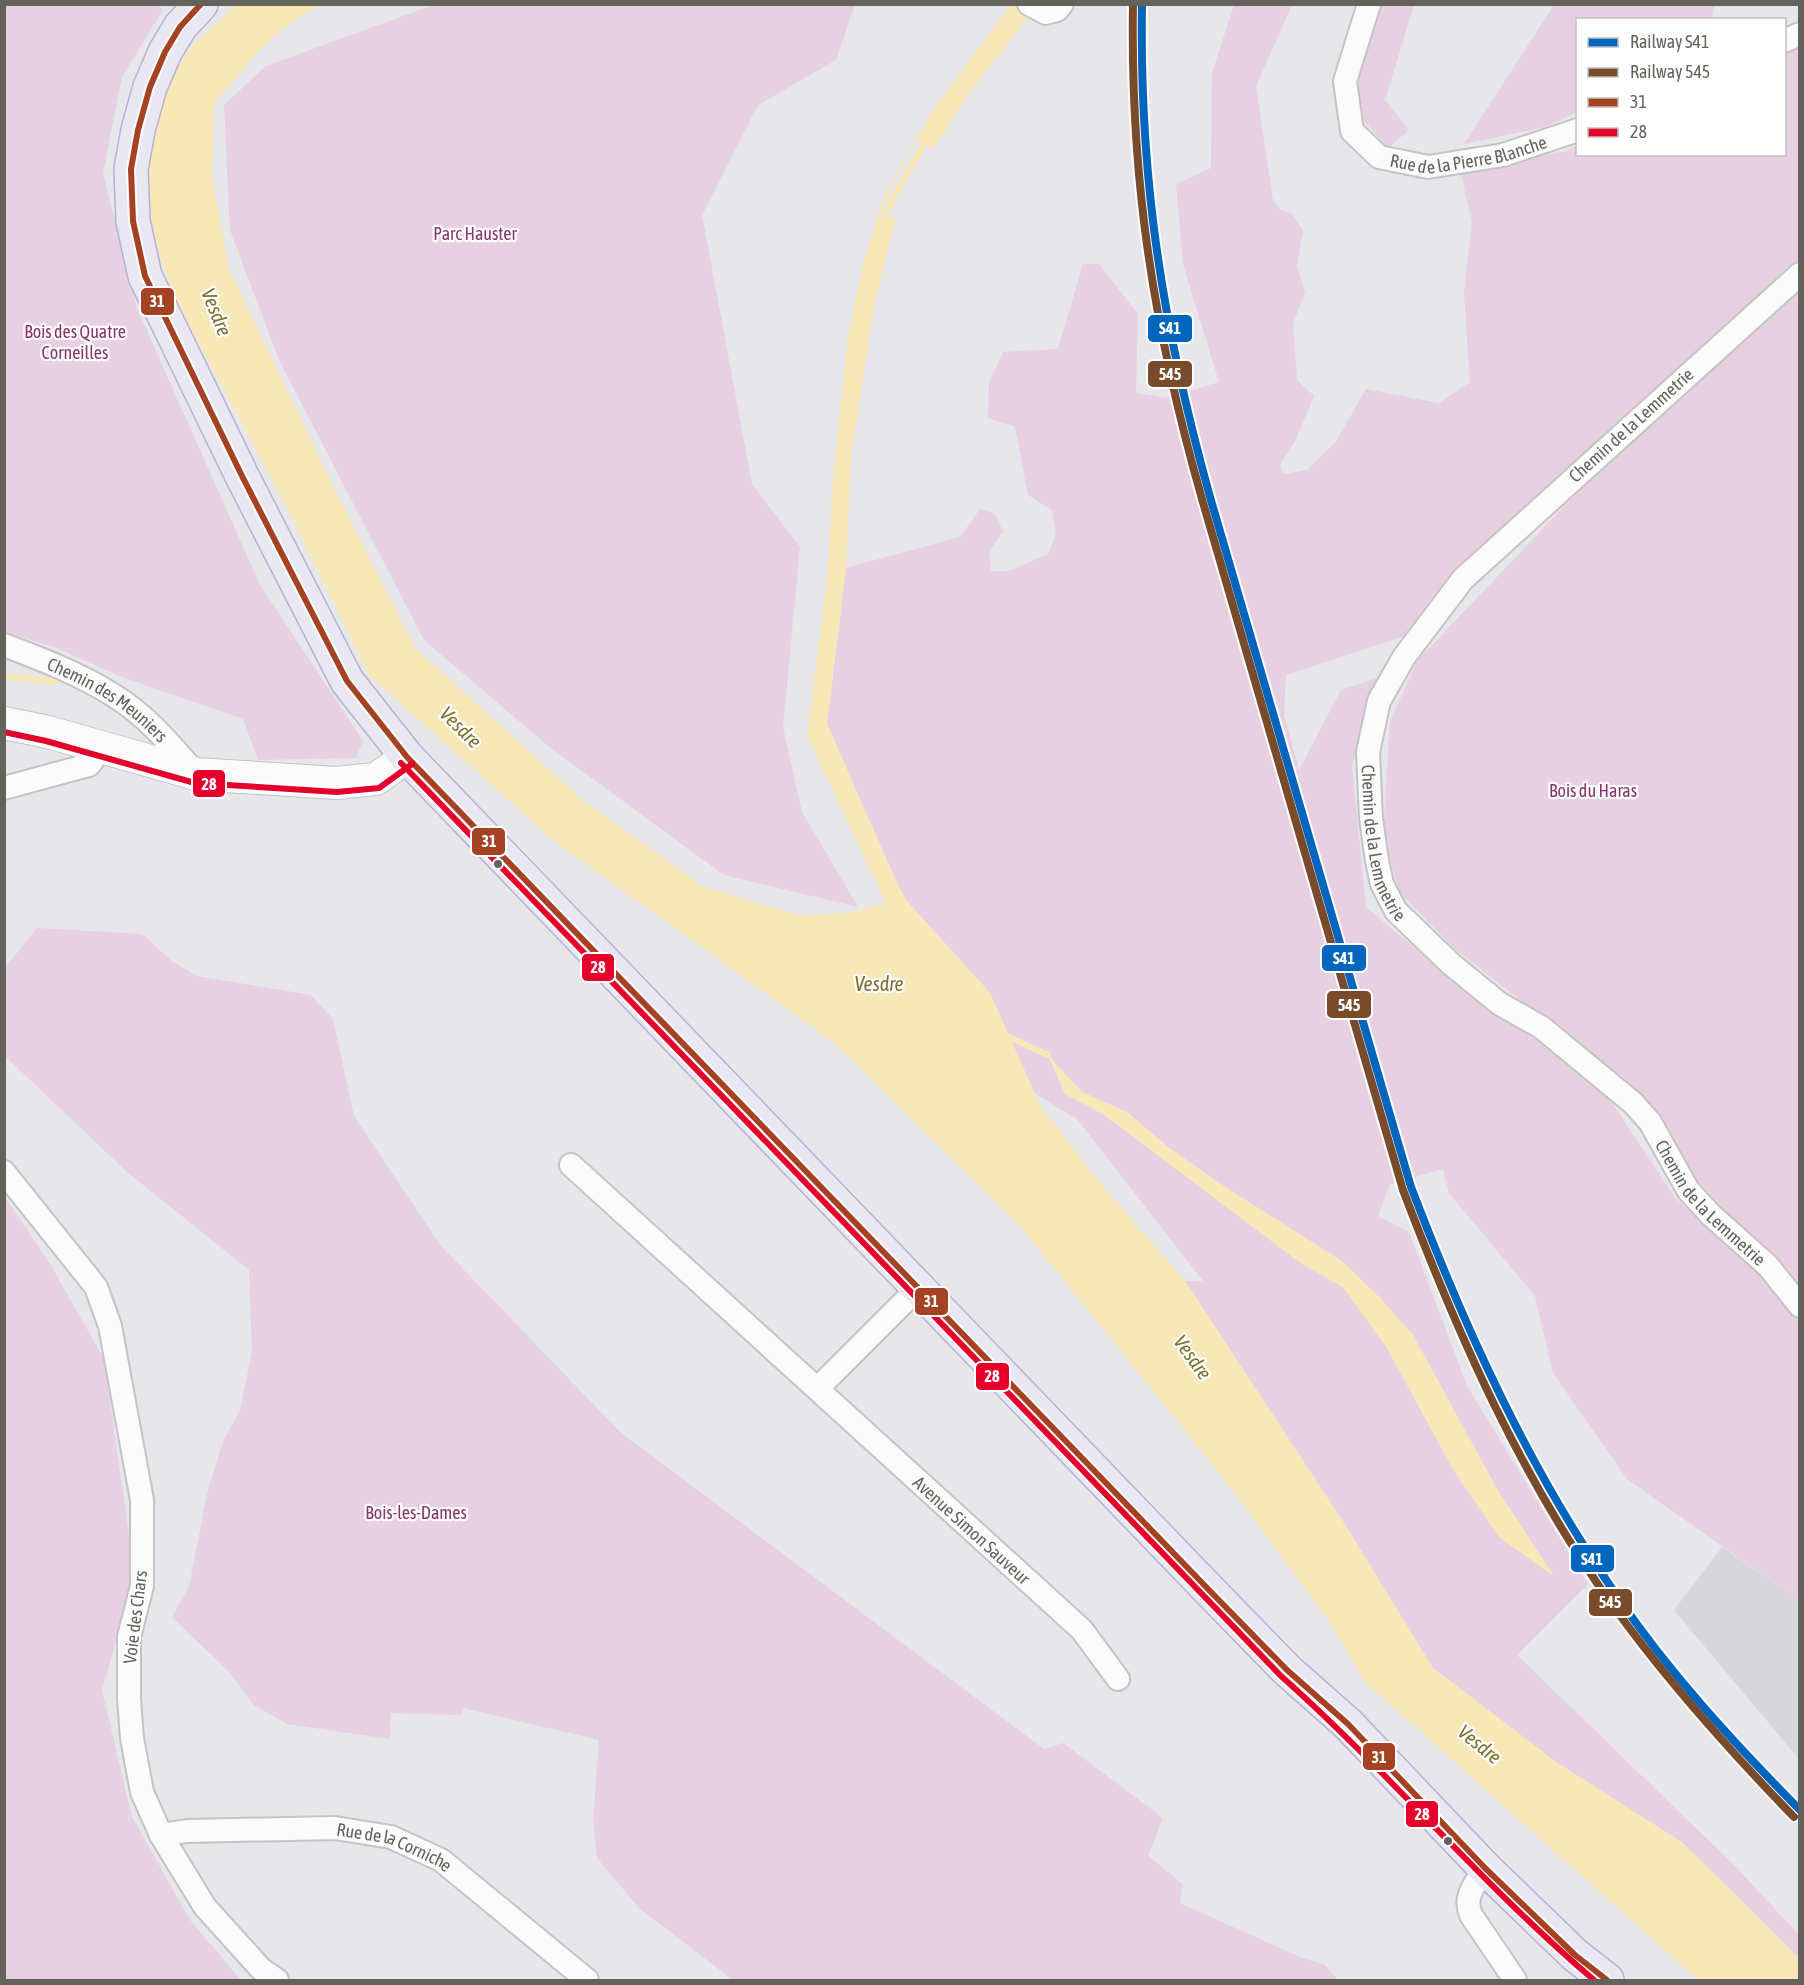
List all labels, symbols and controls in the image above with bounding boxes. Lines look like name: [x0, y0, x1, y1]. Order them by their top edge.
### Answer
legend: [1576, 18, 1786, 156]
text: Railway S41: [1630, 31, 1709, 52]
text: Railway 545: [1630, 61, 1710, 82]
text: 31: [1630, 91, 1647, 112]
text: 28: [1630, 121, 1647, 142]
street label: Rue de la Pierre Blanche: [1388, 131, 1549, 178]
park label: Parc Hauster: [433, 223, 517, 244]
water label: Vesdre: [197, 285, 237, 339]
line badge: 31: [140, 287, 175, 316]
text: 31: [149, 292, 165, 310]
line badge: S41: [1147, 314, 1193, 343]
text: S41: [1159, 319, 1181, 337]
park label: Bois des Quatre Corneilles: [24, 321, 126, 363]
line badge: 545: [1147, 360, 1193, 388]
street label: Chemin de la Lemmetrie: [1564, 364, 1698, 486]
text: 545: [1159, 365, 1182, 383]
street label: Chemin des Meuniers: [44, 653, 173, 746]
water label: Vesdre: [435, 701, 487, 753]
street label: Chemin de la Lemmetrie: [1358, 764, 1410, 925]
line badge: 28: [192, 769, 226, 798]
text: 28: [201, 775, 217, 793]
park label: Bois du Haras: [1549, 780, 1637, 801]
line badge: 31: [471, 827, 506, 856]
text: 31: [481, 832, 497, 850]
unlabelled marker: [492, 858, 504, 870]
line badge: S41: [1321, 944, 1367, 972]
text: S41: [1333, 949, 1355, 967]
line badge: 28: [581, 953, 615, 982]
text: 28: [590, 958, 606, 976]
water label: Vesdre: [854, 972, 904, 995]
line badge: 545: [1326, 990, 1372, 1019]
text: 545: [1338, 996, 1361, 1014]
street label: Chemin de la Lemmetrie: [1651, 1136, 1770, 1270]
line badge: 31: [914, 1287, 949, 1316]
text: 31: [923, 1292, 939, 1310]
water label: Vesdre: [1169, 1330, 1217, 1384]
line badge: 28: [975, 1362, 1010, 1391]
text: 28: [984, 1367, 1000, 1385]
street label: Avenue Simon Sauveur: [909, 1471, 1035, 1589]
park label: Bois-les-Dames: [365, 1502, 467, 1523]
line badge: S41: [1570, 1544, 1615, 1573]
text: S41: [1581, 1550, 1603, 1568]
street label: Voie des Chars: [119, 1569, 151, 1665]
line badge: 545: [1588, 1588, 1633, 1617]
text: 545: [1599, 1593, 1622, 1611]
water label: Vesdre: [1454, 1720, 1506, 1768]
line badge: 31: [1362, 1742, 1396, 1771]
text: 31: [1371, 1748, 1387, 1766]
line badge: 28: [1405, 1800, 1439, 1828]
text: 28: [1414, 1805, 1430, 1823]
street label: Rue de la Corniche: [335, 1818, 457, 1876]
unlabelled marker: [1442, 1835, 1454, 1847]

